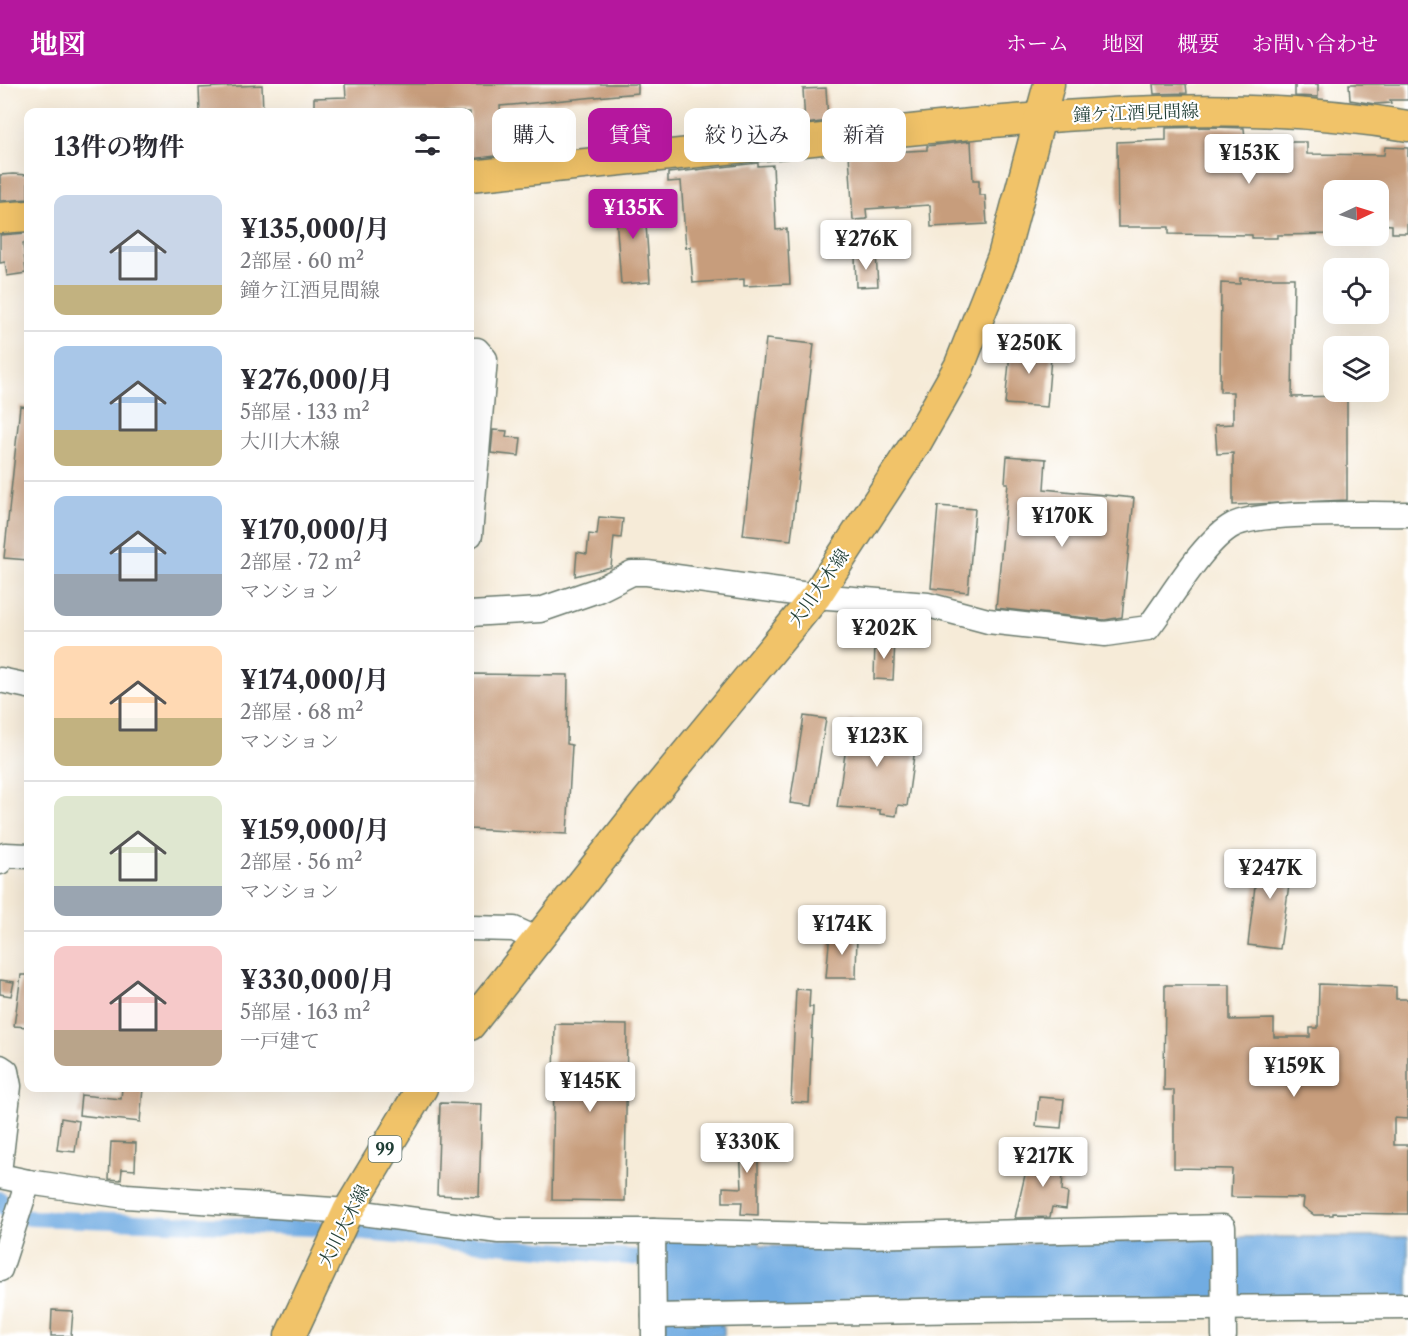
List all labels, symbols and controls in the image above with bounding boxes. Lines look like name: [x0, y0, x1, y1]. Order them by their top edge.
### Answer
text: 地図: [30, 27, 86, 61]
text: ホーム: [1006, 31, 1069, 56]
text: 地図: [1102, 31, 1144, 56]
text: 概要: [1177, 31, 1219, 56]
text: お問い合わせ: [1252, 31, 1378, 56]
street label: 鐘ケ江酒見間線: [1073, 100, 1199, 126]
chip: 購入: [492, 108, 576, 162]
chip: 賃貸: [588, 108, 672, 162]
chip: 絞り込み: [684, 108, 810, 162]
chip: 新着: [822, 108, 906, 162]
icon: filters: [411, 128, 444, 161]
text: 13件の物件: [54, 131, 184, 163]
pin: ¥153K: [1207, 134, 1291, 185]
text: ¥153K: [1218, 141, 1280, 165]
north arrow: [1323, 180, 1389, 246]
map controls: [1323, 180, 1389, 402]
pin: ¥135K: [591, 189, 675, 240]
text: ¥135K: [602, 196, 664, 220]
text: ¥135,000/月: [240, 213, 390, 245]
icon: home: [102, 219, 174, 291]
pin: ¥276K: [824, 220, 908, 271]
text: ¥276K: [834, 227, 898, 251]
text: 2部屋 · 60 m²: [240, 249, 364, 273]
button: locate: [1323, 258, 1389, 324]
text: 鐘ケ江酒見間線: [240, 278, 380, 302]
pin: ¥250K: [987, 324, 1071, 375]
text: ¥250K: [996, 331, 1062, 355]
button: layers: [1323, 336, 1389, 402]
text: ¥276,000/月: [240, 364, 393, 396]
icon: home: [102, 370, 174, 442]
text: 5部屋 · 133 m²: [240, 400, 370, 424]
text: 大川大木線: [240, 429, 340, 453]
pin: ¥170K: [1020, 497, 1104, 548]
text: ¥170K: [1031, 504, 1093, 528]
text: ¥170,000/月: [240, 514, 391, 546]
icon: home: [102, 520, 174, 592]
street label: 大川大木線: [784, 545, 854, 631]
text: 2部屋 · 72 m²: [240, 550, 361, 574]
text: マンション: [240, 579, 339, 603]
pin: ¥202K: [842, 609, 926, 660]
text: ¥202K: [851, 616, 917, 640]
text: ¥174,000/月: [240, 664, 389, 696]
icon: home: [102, 670, 174, 742]
text: 2部屋 · 68 m²: [240, 700, 363, 724]
pin: ¥123K: [835, 717, 919, 768]
text: ¥123K: [846, 724, 908, 748]
text: マンション: [240, 729, 339, 753]
text: ¥159,000/月: [240, 814, 390, 846]
icon: home: [102, 820, 174, 892]
pin: ¥247K: [1228, 849, 1312, 900]
text: 2部屋 · 56 m²: [240, 850, 362, 874]
text: ¥247K: [1238, 856, 1302, 880]
text: マンション: [240, 879, 339, 903]
pin: ¥174K: [800, 905, 884, 956]
text: ¥174K: [812, 912, 872, 936]
text: ¥330,000/月: [240, 964, 395, 996]
icon: home: [102, 970, 174, 1042]
text: 5部屋 · 163 m²: [240, 1000, 370, 1024]
text: 一戸建て: [240, 1029, 320, 1053]
pin: ¥159K: [1252, 1047, 1336, 1098]
text: ¥159K: [1263, 1054, 1325, 1078]
pin: ¥145K: [548, 1062, 632, 1113]
text: ¥145K: [559, 1069, 621, 1093]
pin: ¥330K: [705, 1123, 789, 1174]
text: ¥330K: [714, 1130, 780, 1154]
road number: 99: [368, 1136, 402, 1162]
pin: ¥217K: [1001, 1137, 1085, 1188]
text: ¥217K: [1013, 1144, 1073, 1168]
street label: 大川大木線: [314, 1181, 374, 1271]

